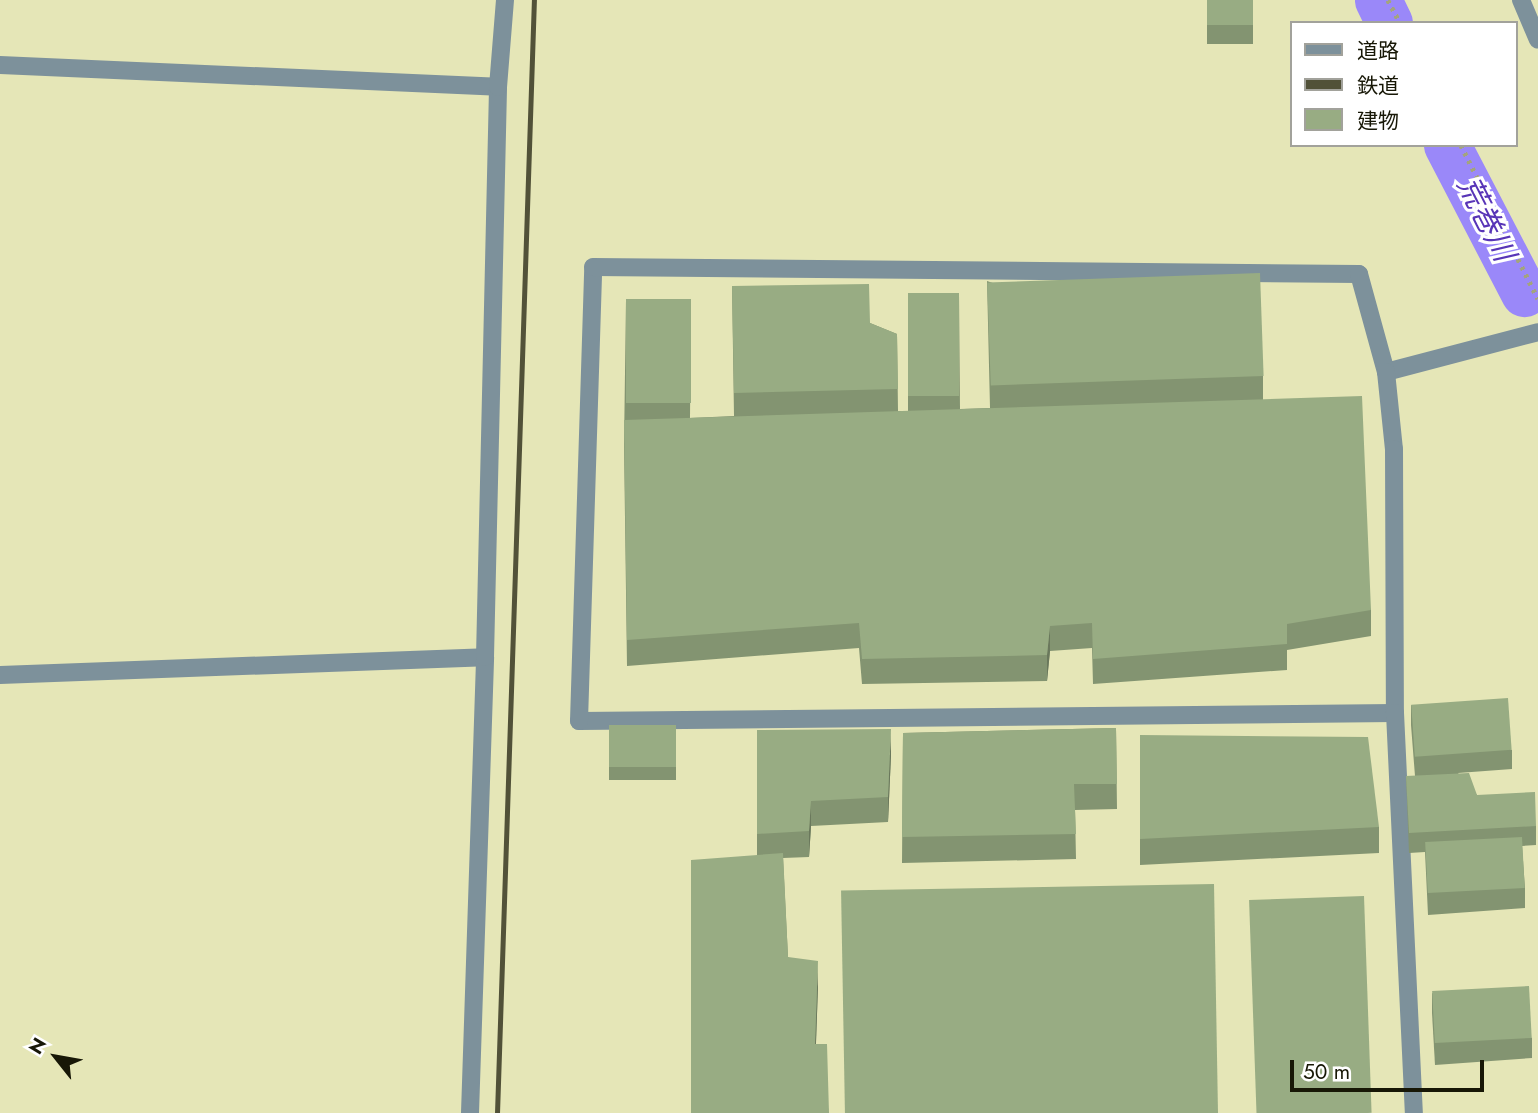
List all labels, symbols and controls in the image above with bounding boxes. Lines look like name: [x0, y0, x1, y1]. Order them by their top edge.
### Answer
legend: [1290, 21, 1517, 147]
text: 道路: [1357, 36, 1399, 66]
text: 鉄道: [1357, 71, 1399, 101]
text: 建物: [1357, 106, 1399, 136]
water label: 荒巻川: [1450, 171, 1522, 267]
north arrow: [21, 1022, 91, 1092]
text: N: [22, 1033, 53, 1059]
scale bar: [1293, 1046, 1487, 1090]
text: 50 m: [1303, 1057, 1350, 1087]

